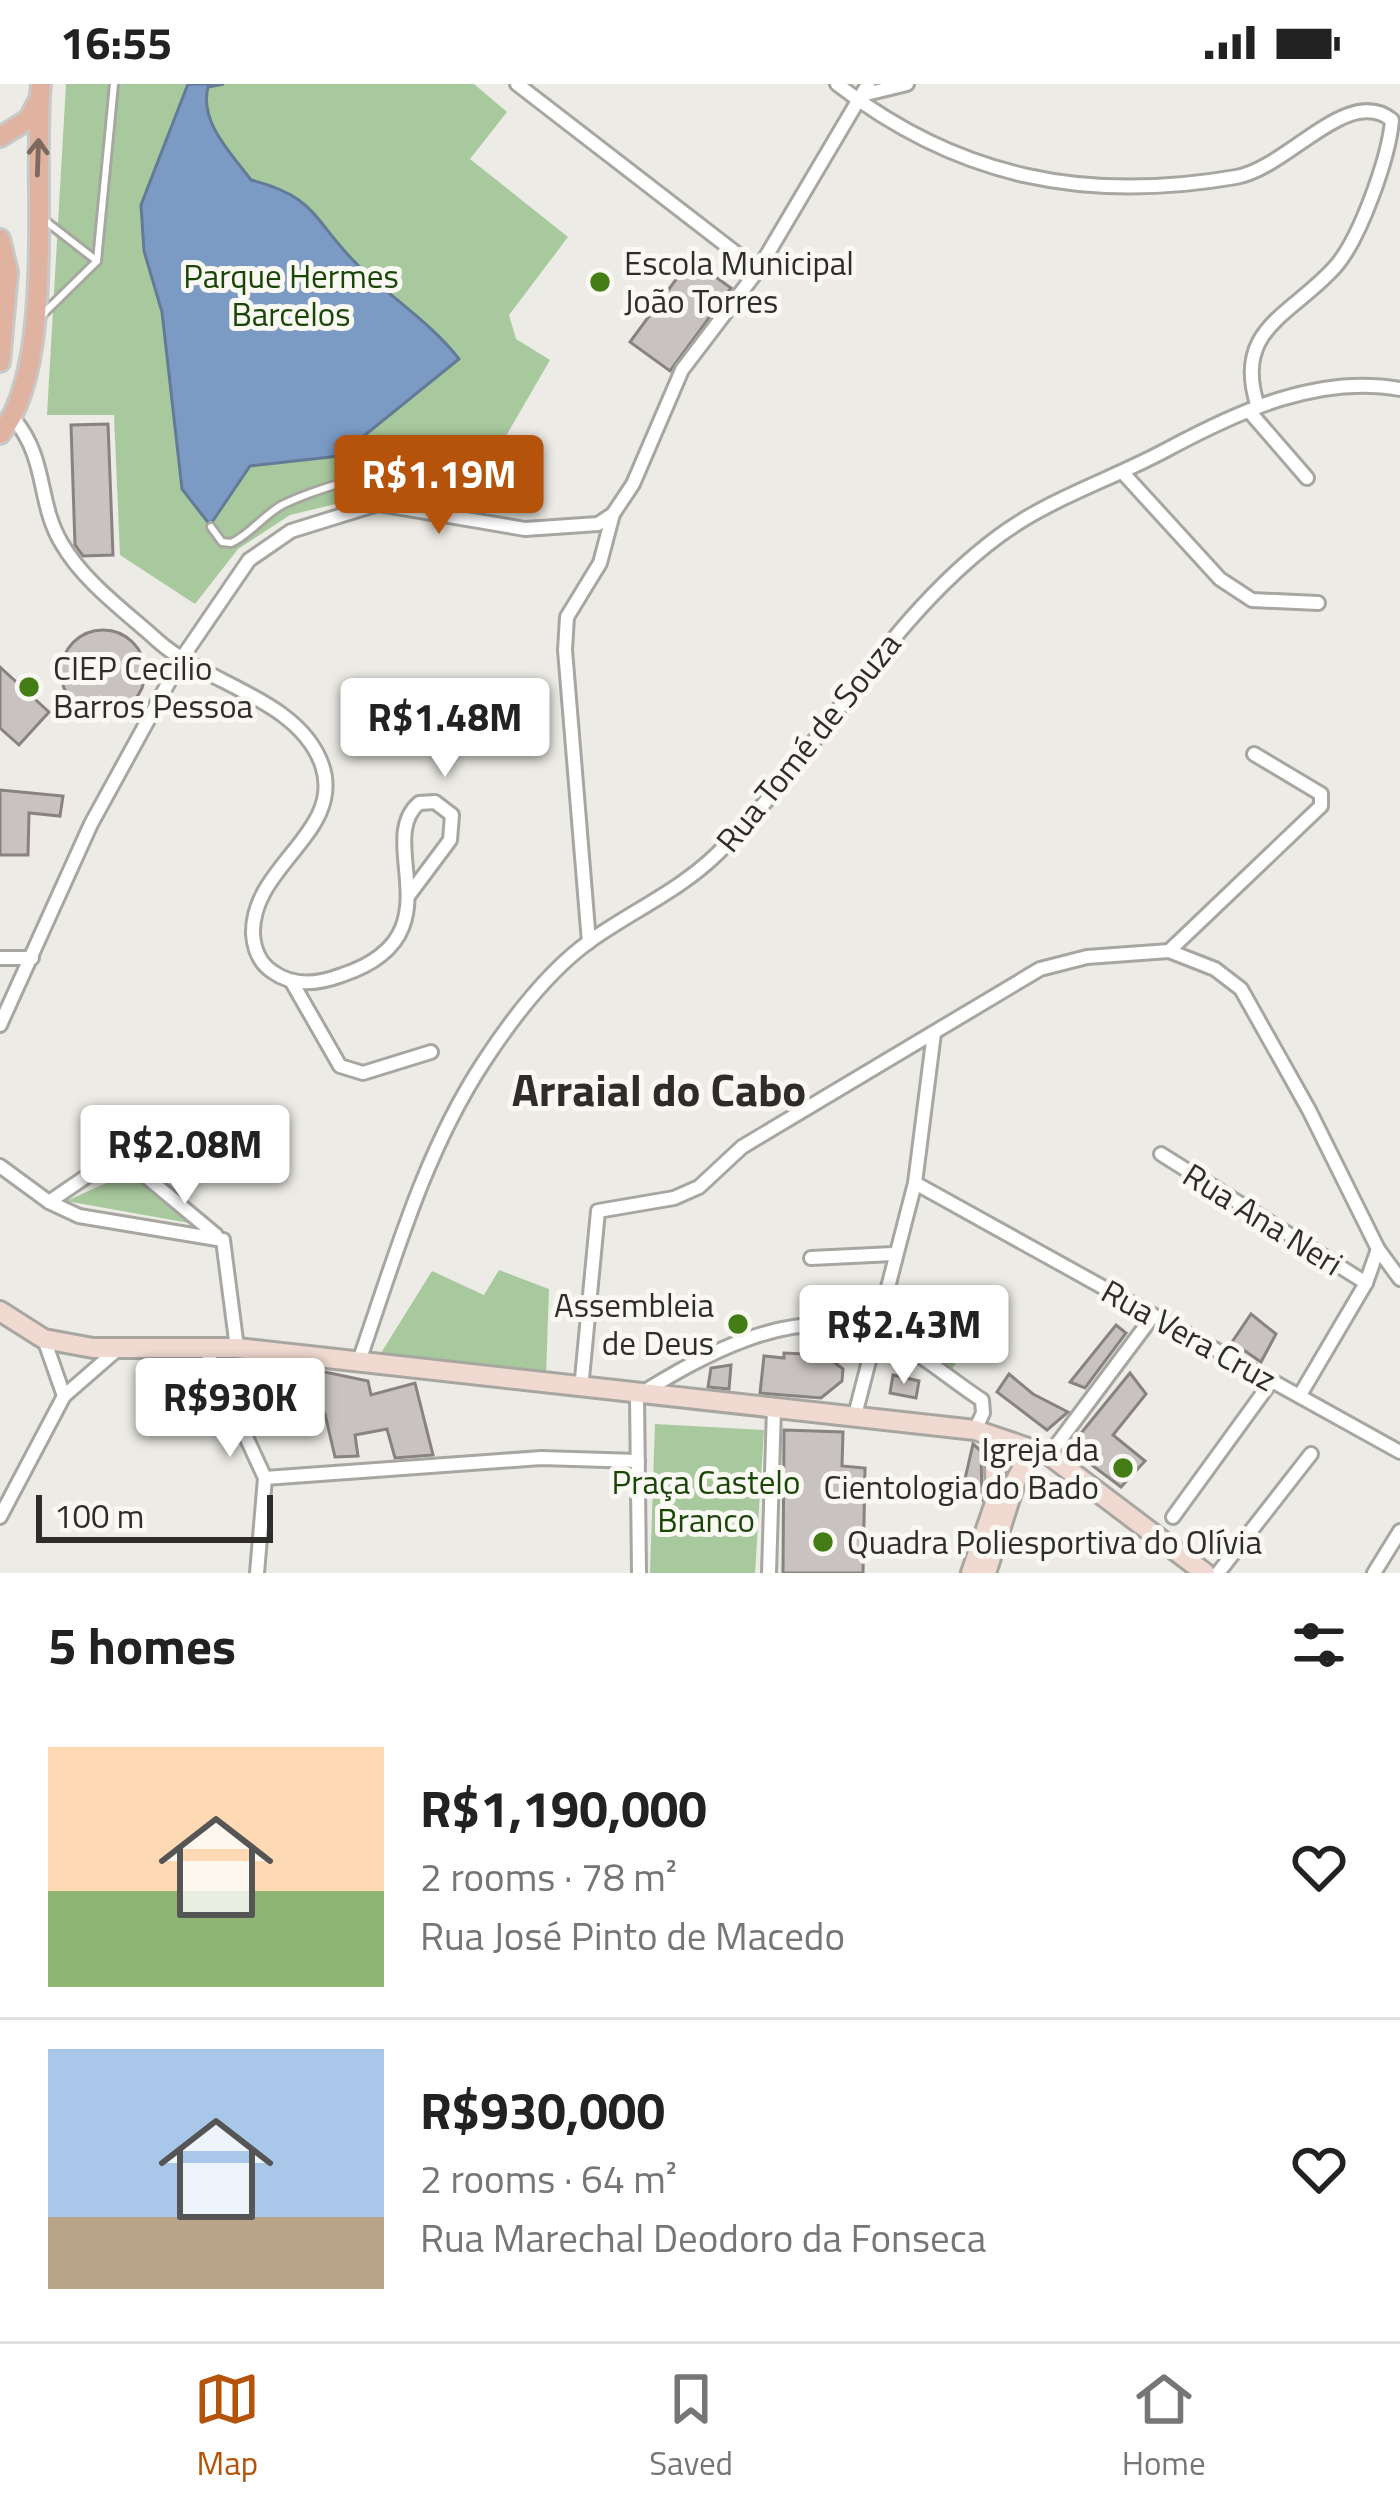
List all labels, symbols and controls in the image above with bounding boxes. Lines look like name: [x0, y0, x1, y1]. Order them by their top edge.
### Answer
text: 16:55: [60, 8, 172, 76]
one-way arrow: [27, 138, 50, 177]
place label: Escola Municipal João Torres: [624, 238, 854, 326]
park label: Parque Hermes Barcelos: [183, 251, 399, 339]
marker: Escola Municipal João Torres: [587, 269, 613, 295]
pin: R$1.19M: [328, 435, 550, 537]
text: R$1.19M: [362, 444, 517, 503]
street label: Rua Tomé de Souza: [703, 621, 913, 863]
place label: CIEP Cecilio Barros Pessoa: [53, 643, 253, 731]
marker: CIEP Cecilio Barros Pessoa: [16, 674, 42, 700]
pin: R$1.48M: [334, 678, 556, 780]
text: R$1.48M: [368, 687, 523, 746]
district label: Arraial do Cabo: [512, 1055, 806, 1123]
pin: R$2.08M: [74, 1105, 296, 1207]
text: R$2.08M: [108, 1114, 263, 1173]
street label: Rua Ana Neri: [1173, 1150, 1353, 1288]
street label: Rua Vera Cruz: [1092, 1266, 1286, 1404]
place label: Assembleia de Deus: [554, 1280, 714, 1368]
pin: R$2.43M: [793, 1285, 1015, 1387]
text: R$2.43M: [827, 1294, 982, 1353]
marker: Assembleia de Deus: [725, 1311, 751, 1337]
pin: R$930K: [132, 1358, 328, 1460]
text: R$930K: [163, 1367, 297, 1426]
place label: Igreja da Cientologia do Bado: [824, 1424, 1099, 1512]
marker: Igreja da Cientologia do Bado: [1110, 1455, 1136, 1481]
park label: Praça Castelo Branco: [612, 1457, 800, 1545]
scale bar: [36, 1489, 273, 1542]
text: 100 m: [54, 1491, 144, 1541]
place label: Quadra Poliesportiva do Olívia: [847, 1517, 1262, 1567]
marker: Quadra Poliesportiva do Olívia: [810, 1529, 836, 1555]
text: 5 homes: [48, 1606, 236, 1684]
icon: filters: [1286, 1612, 1352, 1678]
text: R$1,190,000: [420, 1769, 707, 1847]
icon: home: [144, 1795, 288, 1939]
icon: heart: [1286, 1834, 1352, 1900]
text: 2 rooms · 78 m²: [420, 1847, 677, 1906]
text: Rua José Pinto de Macedo: [420, 1906, 845, 1965]
text: R$930,000: [420, 2071, 665, 2149]
icon: home: [144, 2097, 288, 2241]
icon: heart: [1286, 2136, 1352, 2202]
text: 2 rooms · 64 m²: [420, 2149, 677, 2208]
text: Rua Marechal Deodoro da Fonseca: [420, 2208, 986, 2267]
tab: Map: [194, 2366, 260, 2488]
tab: Saved: [649, 2366, 733, 2488]
tab: Home: [1122, 2366, 1206, 2488]

